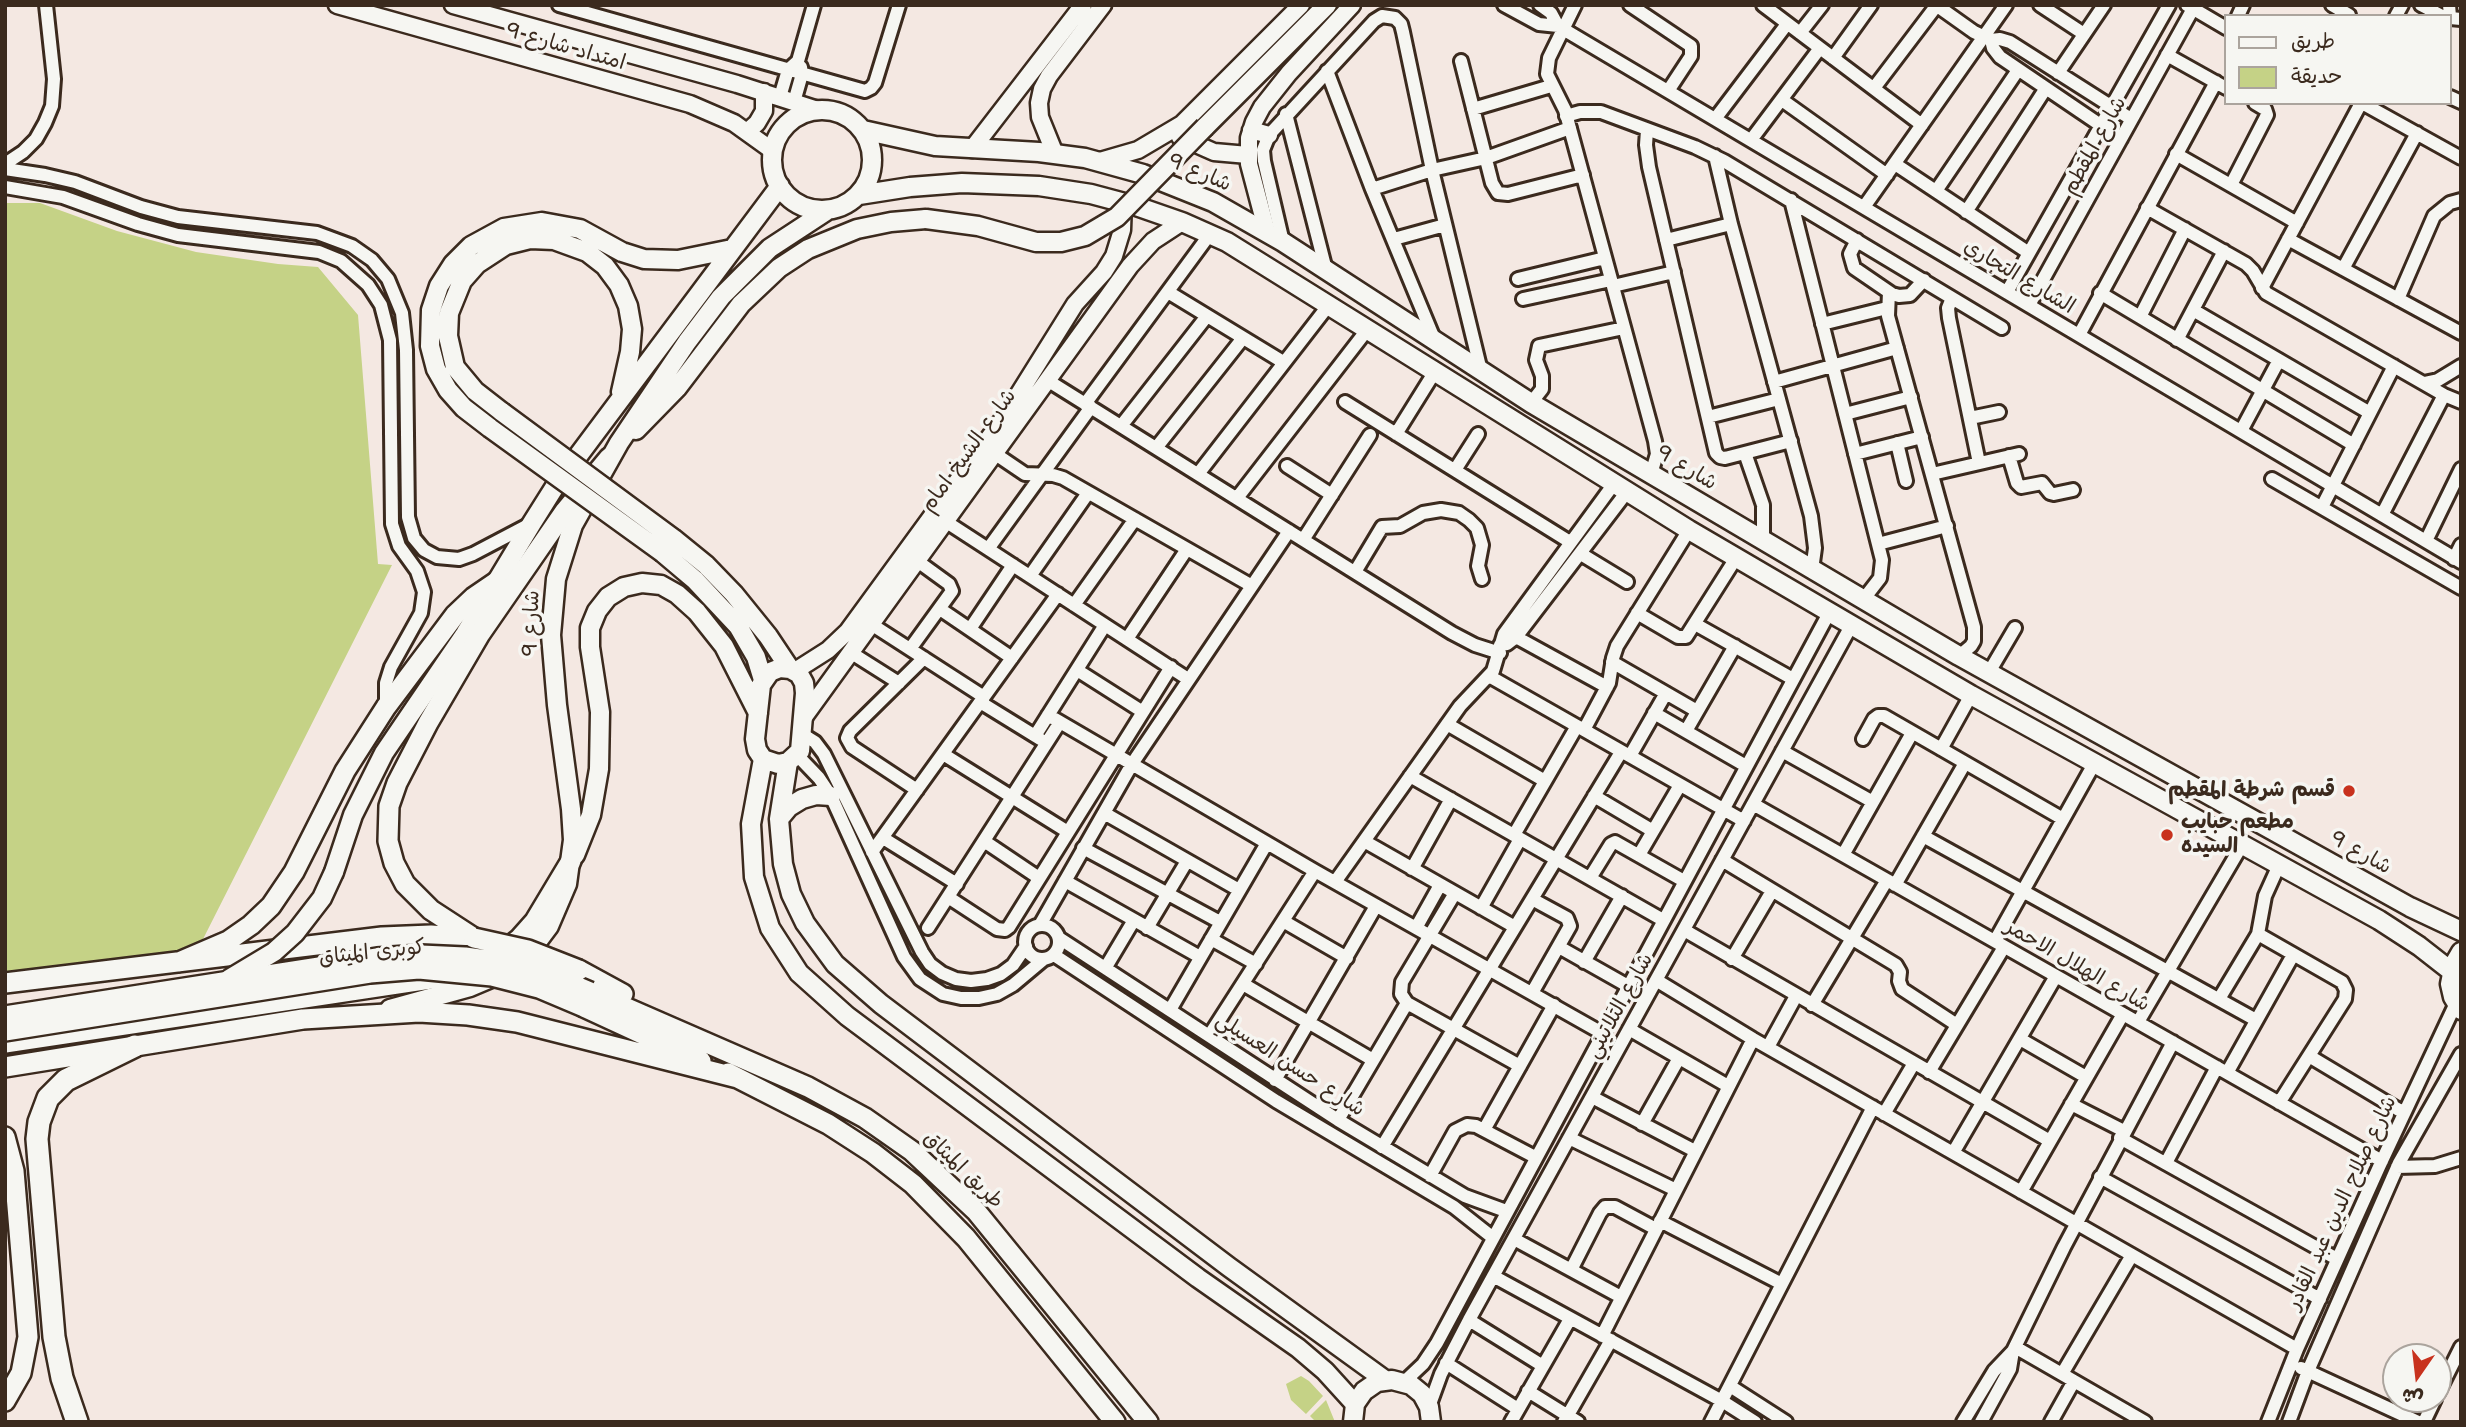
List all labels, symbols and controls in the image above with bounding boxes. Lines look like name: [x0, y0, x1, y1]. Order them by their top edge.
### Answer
legend: [2224, 14, 2452, 105]
street label: امتداد شارع 9: [502, 18, 628, 76]
text: طريق: [2291, 27, 2335, 55]
text: حديقة: [2291, 62, 2342, 90]
street label: شارع المقطم: [2058, 93, 2132, 199]
street label: شارع 9: [1163, 148, 1235, 198]
street label: الشارع التجاري: [1959, 234, 2079, 320]
street label: شارع الشيخ امام: [916, 385, 1022, 517]
street label: شارع 9: [1651, 440, 1721, 496]
street label: شارع 9: [518, 590, 546, 658]
place label: قسم شرطة المقطم: [2168, 778, 2335, 804]
marker: قسم شرطة المقطم: [2341, 783, 2357, 799]
place label: مطعم حبايب السيده: [2181, 810, 2294, 860]
street label: شارع 9: [2324, 826, 2396, 880]
marker: مطعم حبايب السيده: [2159, 827, 2175, 843]
street label: شارع الهلال الاحمر: [2000, 914, 2154, 1018]
street label: كوبرى الميثاق: [318, 935, 426, 971]
street label: شارع التلاتيني: [1581, 949, 1659, 1063]
street label: شارع حسن العسيلي: [1211, 1008, 1369, 1122]
street label: شارع صلاح الدين عبد القادر: [2281, 1092, 2403, 1314]
street label: طريق الميثاق: [918, 1126, 1008, 1214]
north arrow: [2382, 1343, 2452, 1413]
text: ش: [2399, 1382, 2425, 1412]

